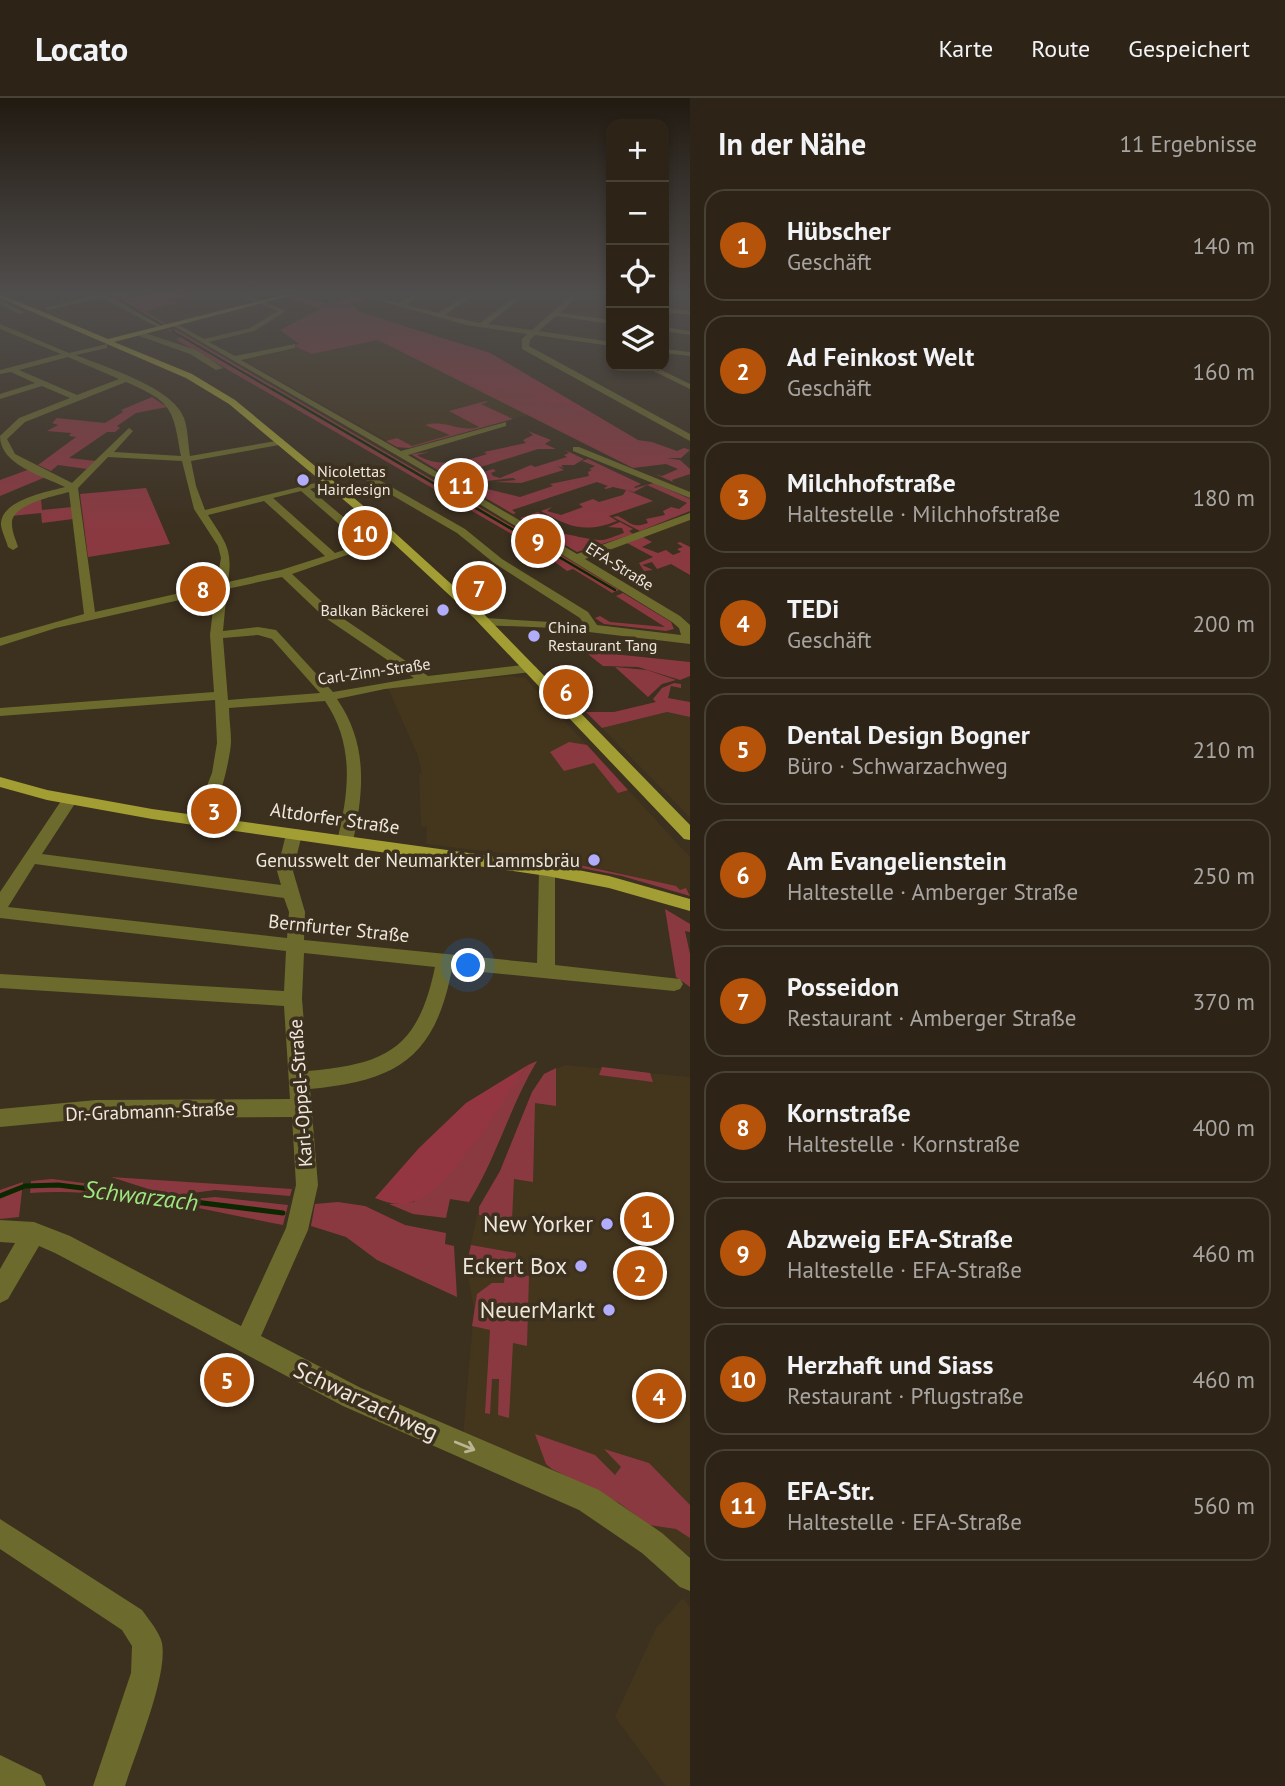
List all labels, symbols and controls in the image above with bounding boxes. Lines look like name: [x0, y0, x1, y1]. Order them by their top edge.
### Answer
text: Locato: [35, 27, 128, 70]
text: Karte: [938, 33, 993, 64]
text: Route: [1031, 33, 1090, 64]
text: Gespeichert: [1128, 33, 1250, 64]
map controls: [606, 119, 669, 371]
button: +: [606, 119, 669, 182]
text: In der Nähe: [718, 124, 866, 163]
text: 11 Ergebnisse: [1119, 129, 1257, 158]
button: −: [606, 182, 669, 245]
text: Hübscher: [787, 214, 891, 247]
text: 1: [736, 231, 750, 260]
text: 140 m: [1193, 231, 1255, 260]
button: locate: [606, 245, 669, 308]
text: Geschäft: [787, 247, 872, 276]
button: layers: [606, 308, 669, 371]
text: Ad Feinkost Welt: [787, 340, 974, 373]
text: 2: [736, 357, 750, 386]
text: 160 m: [1193, 357, 1255, 386]
text: Geschäft: [787, 373, 872, 402]
pin: 11: [438, 459, 484, 511]
place label: Nicolettas Hairdesign: [317, 461, 391, 499]
text: Milchhofstraße: [787, 466, 956, 499]
marker: Nicolettas Hairdesign: [295, 472, 311, 488]
text: 3: [736, 483, 750, 512]
text: 180 m: [1193, 483, 1255, 512]
text: Haltestelle · Milchhofstraße: [787, 499, 1060, 528]
pin: 10: [342, 507, 388, 559]
pin: 9: [515, 515, 561, 567]
street label: EFA-Straße: [582, 537, 658, 595]
pin: 7: [456, 562, 502, 614]
pin: 8: [180, 563, 226, 615]
text: TEDi: [787, 592, 839, 625]
place label: Balkan Bäckerei: [320, 600, 429, 620]
marker: Balkan Bäckerei: [435, 602, 451, 618]
text: 4: [736, 609, 750, 638]
text: 200 m: [1193, 609, 1255, 638]
place label: China Restaurant Tang: [548, 617, 657, 655]
text: Geschäft: [787, 625, 872, 654]
marker: China Restaurant Tang: [526, 628, 542, 644]
street label: Carl-Zinn-Straße: [316, 653, 432, 689]
pin: 6: [543, 666, 589, 718]
text: Dental Design Bogner: [787, 718, 1030, 751]
text: 5: [736, 735, 750, 764]
text: 210 m: [1193, 735, 1255, 764]
text: Büro · Schwarzachweg: [787, 751, 1008, 780]
pin: 3: [191, 785, 237, 837]
street label: Altdorfer Straße: [269, 797, 401, 839]
text: Am Evangelienstein: [787, 844, 1007, 877]
place label: Genusswelt der Neumarkter Lammsbräu: [256, 848, 580, 872]
marker: Genusswelt der Neumarkter Lammsbräu: [586, 852, 602, 868]
text: 6: [736, 861, 750, 890]
text: 250 m: [1193, 861, 1255, 890]
text: Haltestelle · Amberger Straße: [787, 877, 1078, 906]
street label: Bernfurter Straße: [267, 909, 411, 947]
your location: [451, 948, 485, 982]
text: Posseidon: [787, 970, 899, 1003]
text: 7: [736, 987, 750, 1016]
text: 370 m: [1193, 987, 1255, 1016]
text: Restaurant · Amberger Straße: [787, 1003, 1076, 1032]
street label: Karl-Oppel-Straße: [283, 1018, 317, 1168]
street label: Dr.-Grabmann-Straße: [65, 1096, 235, 1126]
text: Kornstraße: [787, 1096, 911, 1129]
text: 8: [736, 1113, 750, 1142]
text: 400 m: [1193, 1113, 1255, 1142]
text: Haltestelle · Kornstraße: [787, 1129, 1020, 1158]
water label: Schwarzach: [82, 1173, 200, 1218]
pin: 1: [624, 1193, 670, 1245]
place label: New Yorker: [483, 1209, 593, 1238]
marker: New Yorker: [599, 1216, 615, 1232]
text: Abzweig EFA-Straße: [787, 1222, 1013, 1255]
text: 9: [736, 1239, 750, 1268]
text: 460 m: [1193, 1239, 1255, 1268]
pin: 2: [617, 1247, 663, 1299]
place label: Eckert Box: [462, 1251, 567, 1280]
text: Haltestelle · EFA-Straße: [787, 1255, 1022, 1284]
marker: Eckert Box: [573, 1258, 589, 1274]
place label: NeuerMarkt: [480, 1295, 595, 1324]
marker: NeuerMarkt: [601, 1302, 617, 1318]
text: Herzhaft und Siass: [787, 1348, 993, 1381]
pin: 5: [204, 1354, 250, 1406]
street label: Schwarzachweg: [289, 1354, 443, 1447]
text: 10: [730, 1365, 756, 1394]
text: 460 m: [1193, 1365, 1255, 1394]
pin: 4: [636, 1370, 682, 1422]
text: Restaurant · Pflugstraße: [787, 1381, 1024, 1410]
one-way arrow: [454, 1440, 476, 1453]
text: EFA-Str.: [787, 1474, 875, 1507]
text: 11: [730, 1491, 756, 1520]
text: 560 m: [1193, 1491, 1255, 1520]
text: Haltestelle · EFA-Straße: [787, 1507, 1022, 1536]

